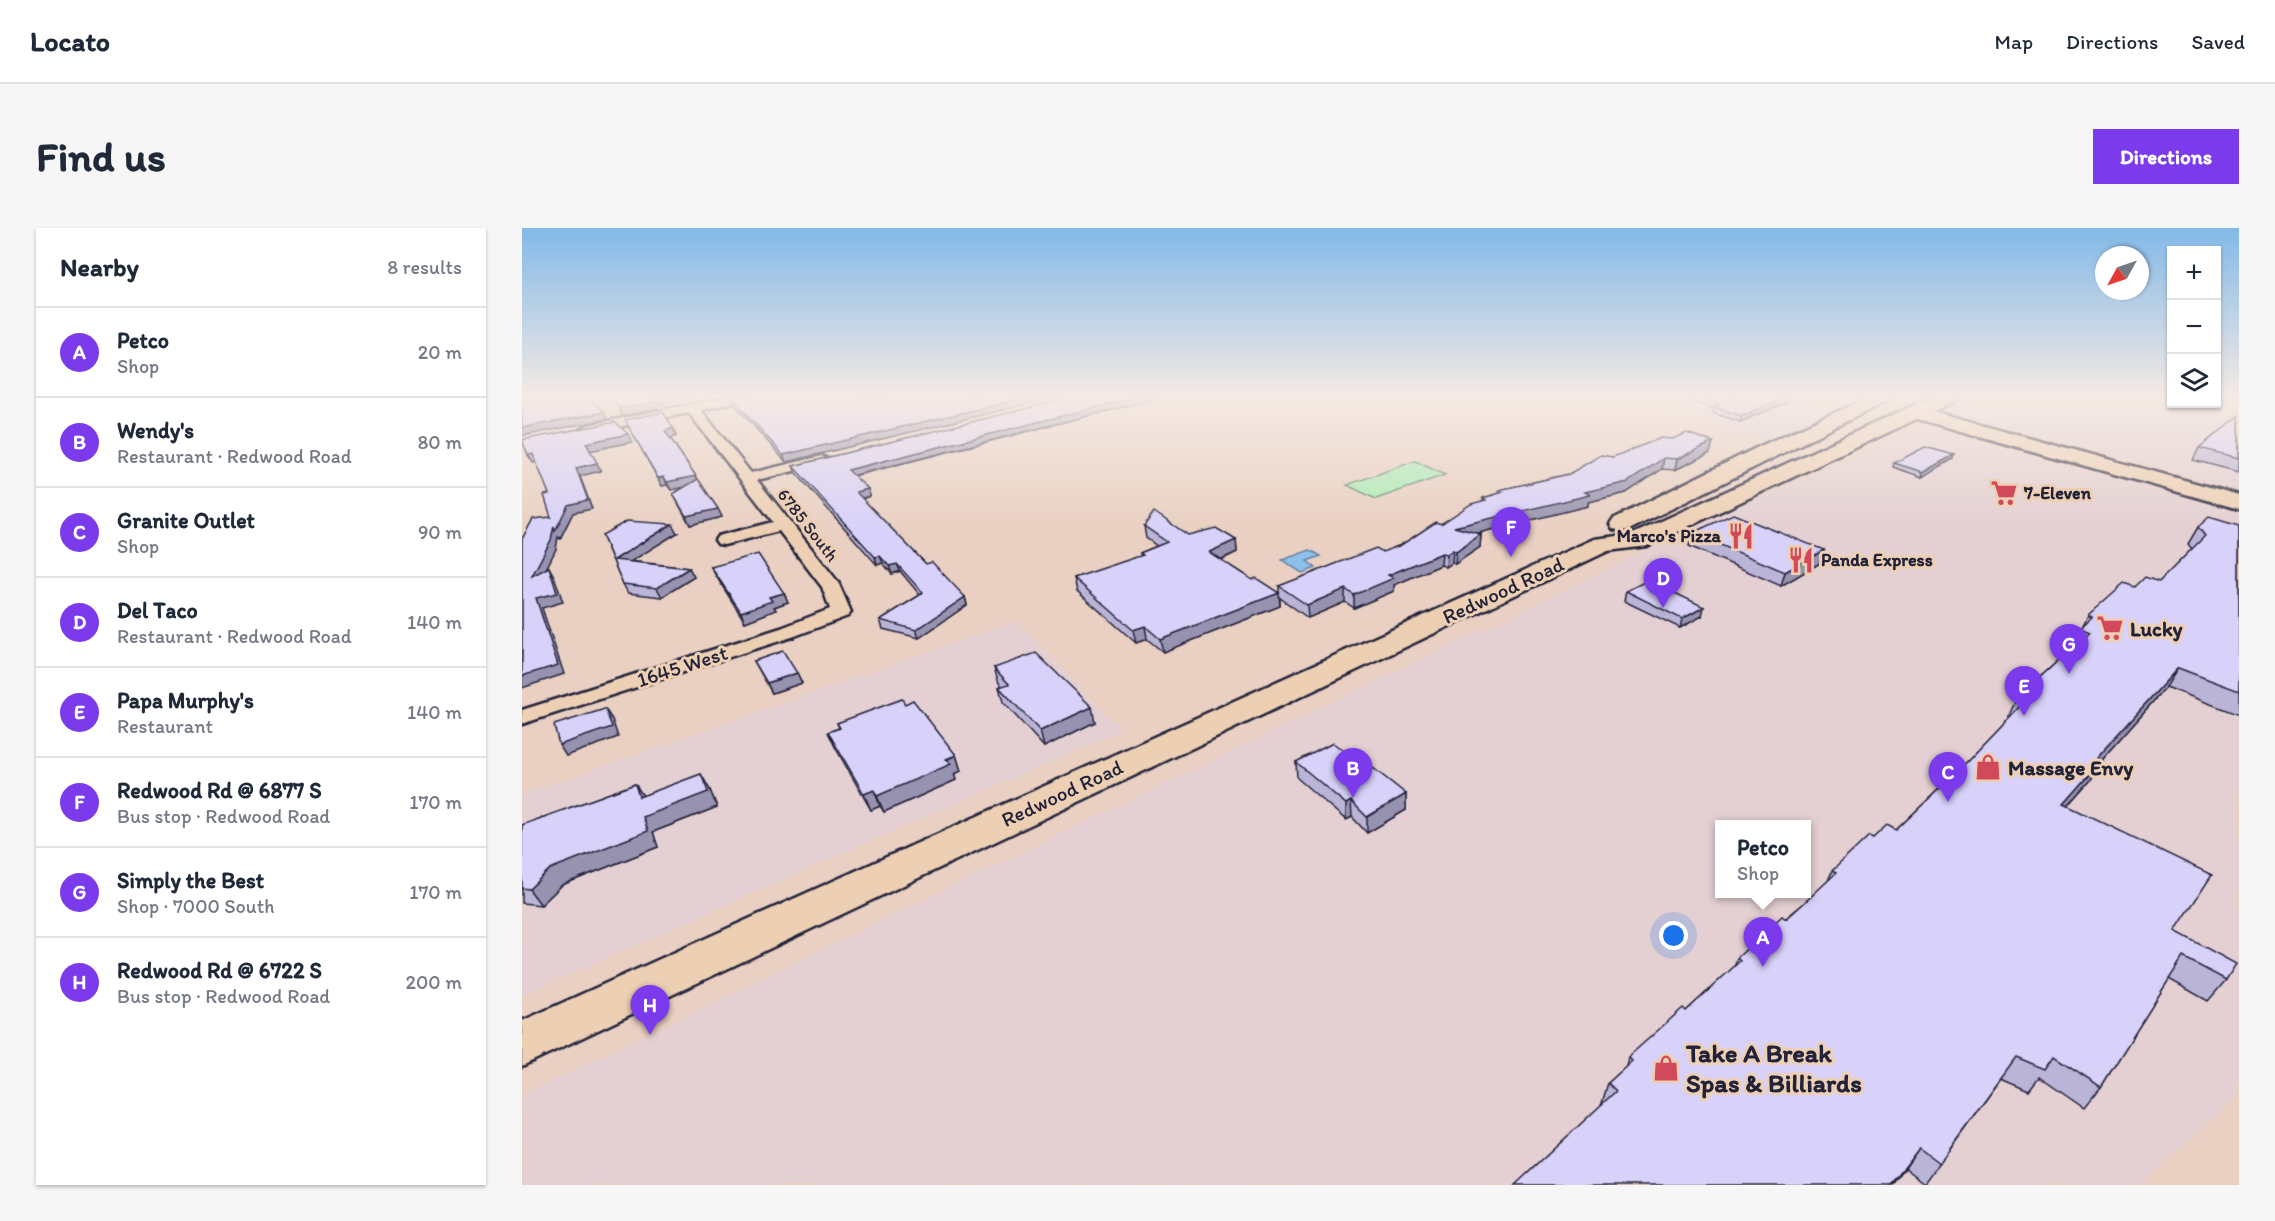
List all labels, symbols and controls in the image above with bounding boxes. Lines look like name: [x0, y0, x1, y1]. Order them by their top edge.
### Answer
text: Locato: [30, 24, 110, 58]
text: Map: [1995, 29, 2033, 54]
text: Directions: [2066, 29, 2158, 54]
text: Saved: [2191, 29, 2245, 54]
button: Directions: [2093, 129, 2239, 184]
text: Find us: [36, 131, 166, 182]
north arrow: [2095, 246, 2149, 300]
map controls: [2167, 246, 2221, 408]
button: +: [2167, 246, 2221, 300]
text: Nearby: [60, 251, 139, 283]
text: 8 results: [387, 255, 462, 279]
button: −: [2167, 300, 2221, 354]
text: Petco: [117, 327, 169, 354]
text: A: [73, 340, 86, 364]
text: 20 m: [418, 340, 462, 364]
text: Shop: [117, 354, 159, 378]
button: layers: [2167, 354, 2221, 408]
text: Wendy's: [117, 417, 194, 444]
text: B: [73, 430, 86, 454]
text: 80 m: [417, 430, 462, 454]
text: Restaurant · Redwood Road: [117, 444, 352, 468]
supermarket icon: 7-Eleven: [1989, 478, 2019, 508]
place label: 7-Eleven: [2023, 482, 2092, 504]
street label: 6785 South: [773, 484, 843, 566]
text: Granite Outlet: [117, 507, 255, 534]
pin: F: [1492, 508, 1530, 557]
text: C: [73, 520, 86, 544]
text: 90 m: [418, 520, 462, 544]
restaurant icon: Marco's Pizza: [1726, 521, 1756, 551]
place label: Marco's Pizza: [1617, 525, 1722, 547]
text: Shop: [117, 534, 159, 558]
restaurant icon: Panda Express: [1786, 545, 1816, 575]
place label: Panda Express: [1821, 549, 1933, 571]
street label: Redwood Road: [1438, 551, 1568, 629]
pin: D: [1644, 558, 1682, 608]
text: Del Taco: [117, 597, 198, 624]
text: D: [73, 610, 86, 634]
text: 140 m: [407, 610, 462, 634]
supermarket icon: Lucky: [2095, 613, 2125, 643]
place label: Lucky: [2130, 616, 2184, 642]
text: Restaurant · Redwood Road: [117, 624, 352, 648]
pin: G: [2050, 624, 2088, 674]
street label: 1645 West: [634, 640, 731, 692]
pin: E: [2004, 666, 2044, 716]
text: Papa Murphy's: [117, 687, 254, 714]
text: E: [74, 700, 85, 724]
text: 140 m: [407, 700, 462, 724]
text: Restaurant: [117, 714, 213, 738]
pin: B: [1334, 748, 1372, 798]
pin: C: [1928, 752, 1968, 802]
shop icon: Massage Envy: [1973, 752, 2003, 782]
street label: Redwood Road: [997, 754, 1127, 832]
place label: Massage Envy: [2008, 755, 2134, 781]
text: Redwood Rd @ 6877 S: [117, 777, 322, 804]
text: F: [74, 790, 85, 814]
text: 170 m: [409, 790, 462, 814]
text: Bus stop · Redwood Road: [117, 804, 330, 828]
popup: [1715, 820, 1811, 898]
text: Petco: [1737, 834, 1789, 861]
text: Shop: [1737, 861, 1779, 885]
text: Simply the Best: [117, 867, 264, 894]
text: G: [73, 880, 86, 904]
text: 170 m: [409, 880, 462, 904]
text: Shop · 7000 South: [117, 894, 274, 918]
pin: A: [1744, 918, 1782, 967]
your location: [1659, 921, 1688, 950]
text: Redwood Rd @ 6722 S: [117, 957, 322, 984]
text: H: [73, 970, 86, 994]
text: 200 m: [406, 970, 462, 994]
text: Bus stop · Redwood Road: [117, 984, 330, 1008]
pin: H: [630, 986, 670, 1035]
place label: Take A Break Spas & Billiards: [1685, 1037, 1862, 1099]
shop icon: Take A Break Spas & Billiards: [1651, 1053, 1681, 1083]

